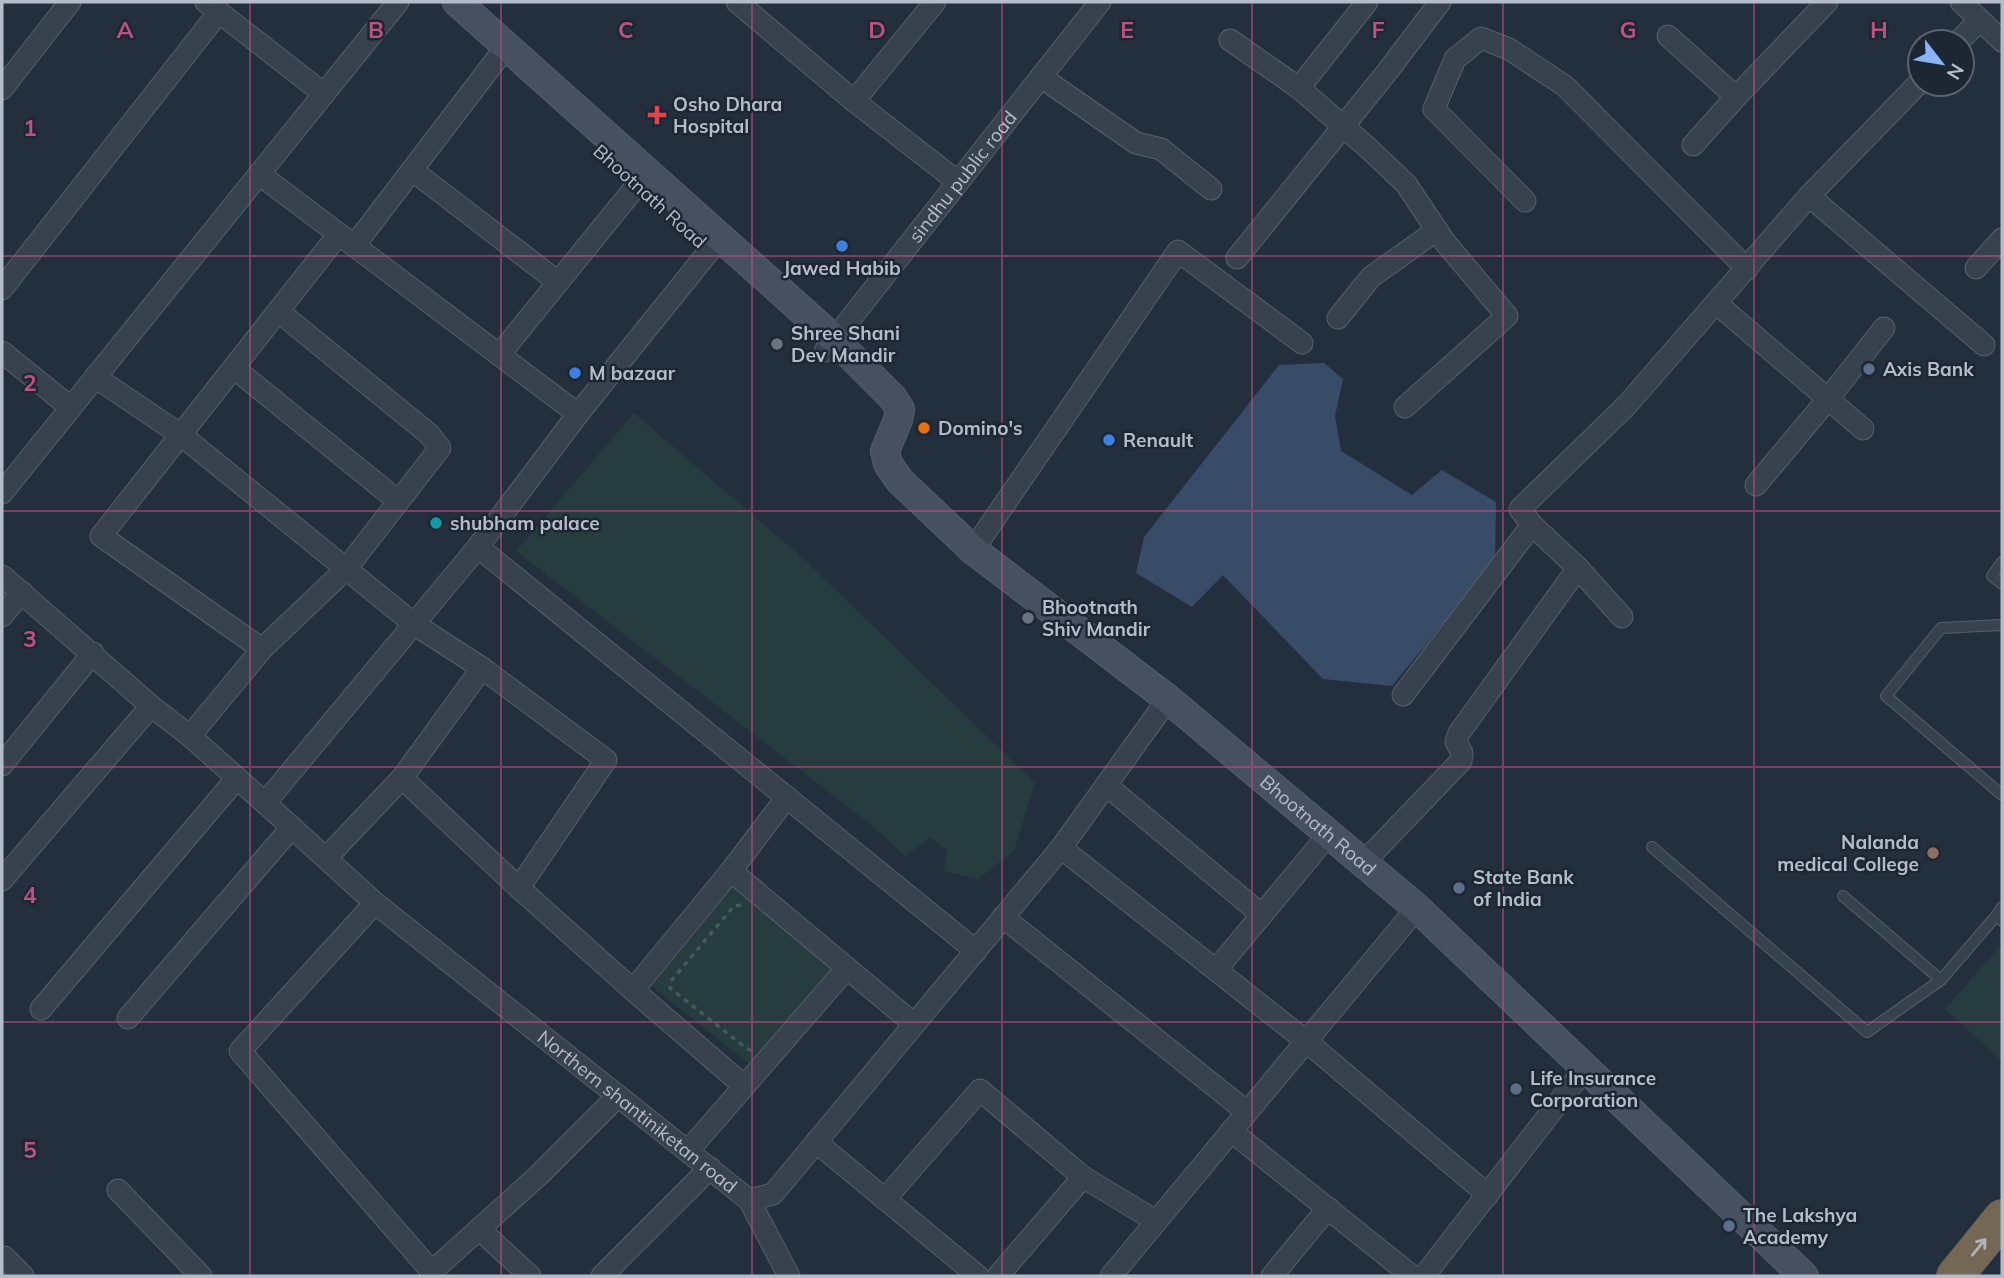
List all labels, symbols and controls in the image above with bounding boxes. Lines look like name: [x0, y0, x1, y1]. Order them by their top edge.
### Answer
text: A: [116, 15, 134, 44]
text: B: [368, 15, 384, 44]
text: C: [618, 15, 634, 44]
text: D: [868, 15, 886, 44]
text: E: [1120, 15, 1134, 44]
text: F: [1371, 15, 1385, 44]
text: G: [1619, 15, 1637, 44]
text: H: [1870, 15, 1888, 44]
north arrow: [1906, 28, 1976, 98]
text: N: [1942, 59, 1970, 84]
place label: Osho Dhara Hospital: [673, 92, 782, 138]
marker: Osho Dhara Hospital: [647, 105, 667, 125]
street label: sindhu public road: [903, 106, 1022, 247]
text: 1: [23, 113, 37, 142]
street label: Bhootnath Road: [588, 139, 712, 253]
marker: Jawed Habib: [834, 238, 850, 254]
place label: Jawed Habib: [783, 256, 901, 280]
place label: Shree Shani Dev Mandir: [791, 321, 900, 367]
marker: Shree Shani Dev Mandir: [769, 336, 785, 352]
place label: Axis Bank: [1883, 357, 1974, 381]
place label: M bazaar: [589, 361, 676, 385]
marker: Axis Bank: [1861, 361, 1877, 377]
marker: M bazaar: [567, 365, 583, 381]
text: 2: [23, 368, 37, 397]
place label: Domino's: [938, 416, 1023, 440]
marker: Domino's: [916, 420, 932, 436]
place label: Renault: [1123, 428, 1193, 452]
marker: Renault: [1101, 432, 1117, 448]
place label: shubham palace: [450, 511, 600, 535]
marker: shubham palace: [428, 515, 444, 531]
place label: Bhootnath Shiv Mandir: [1042, 595, 1151, 641]
marker: Bhootnath Shiv Mandir: [1020, 610, 1036, 626]
text: 3: [23, 624, 37, 653]
street label: Bhootnath Road: [1255, 769, 1381, 881]
place label: Nalanda medical College: [1777, 830, 1919, 876]
marker: Nalanda medical College: [1925, 845, 1941, 861]
place label: State Bank of India: [1473, 865, 1574, 911]
text: 4: [23, 880, 37, 909]
marker: State Bank of India: [1451, 880, 1467, 896]
street label: Northern shantiniketan road: [533, 1025, 742, 1198]
place label: Life Insurance Corporation: [1530, 1066, 1656, 1112]
marker: Life Insurance Corporation: [1508, 1081, 1524, 1097]
text: 5: [23, 1135, 37, 1164]
place label: The Lakshya Academy: [1743, 1203, 1857, 1249]
marker: The Lakshya Academy: [1721, 1218, 1737, 1234]
one-way arrow: [1971, 1238, 1986, 1257]

